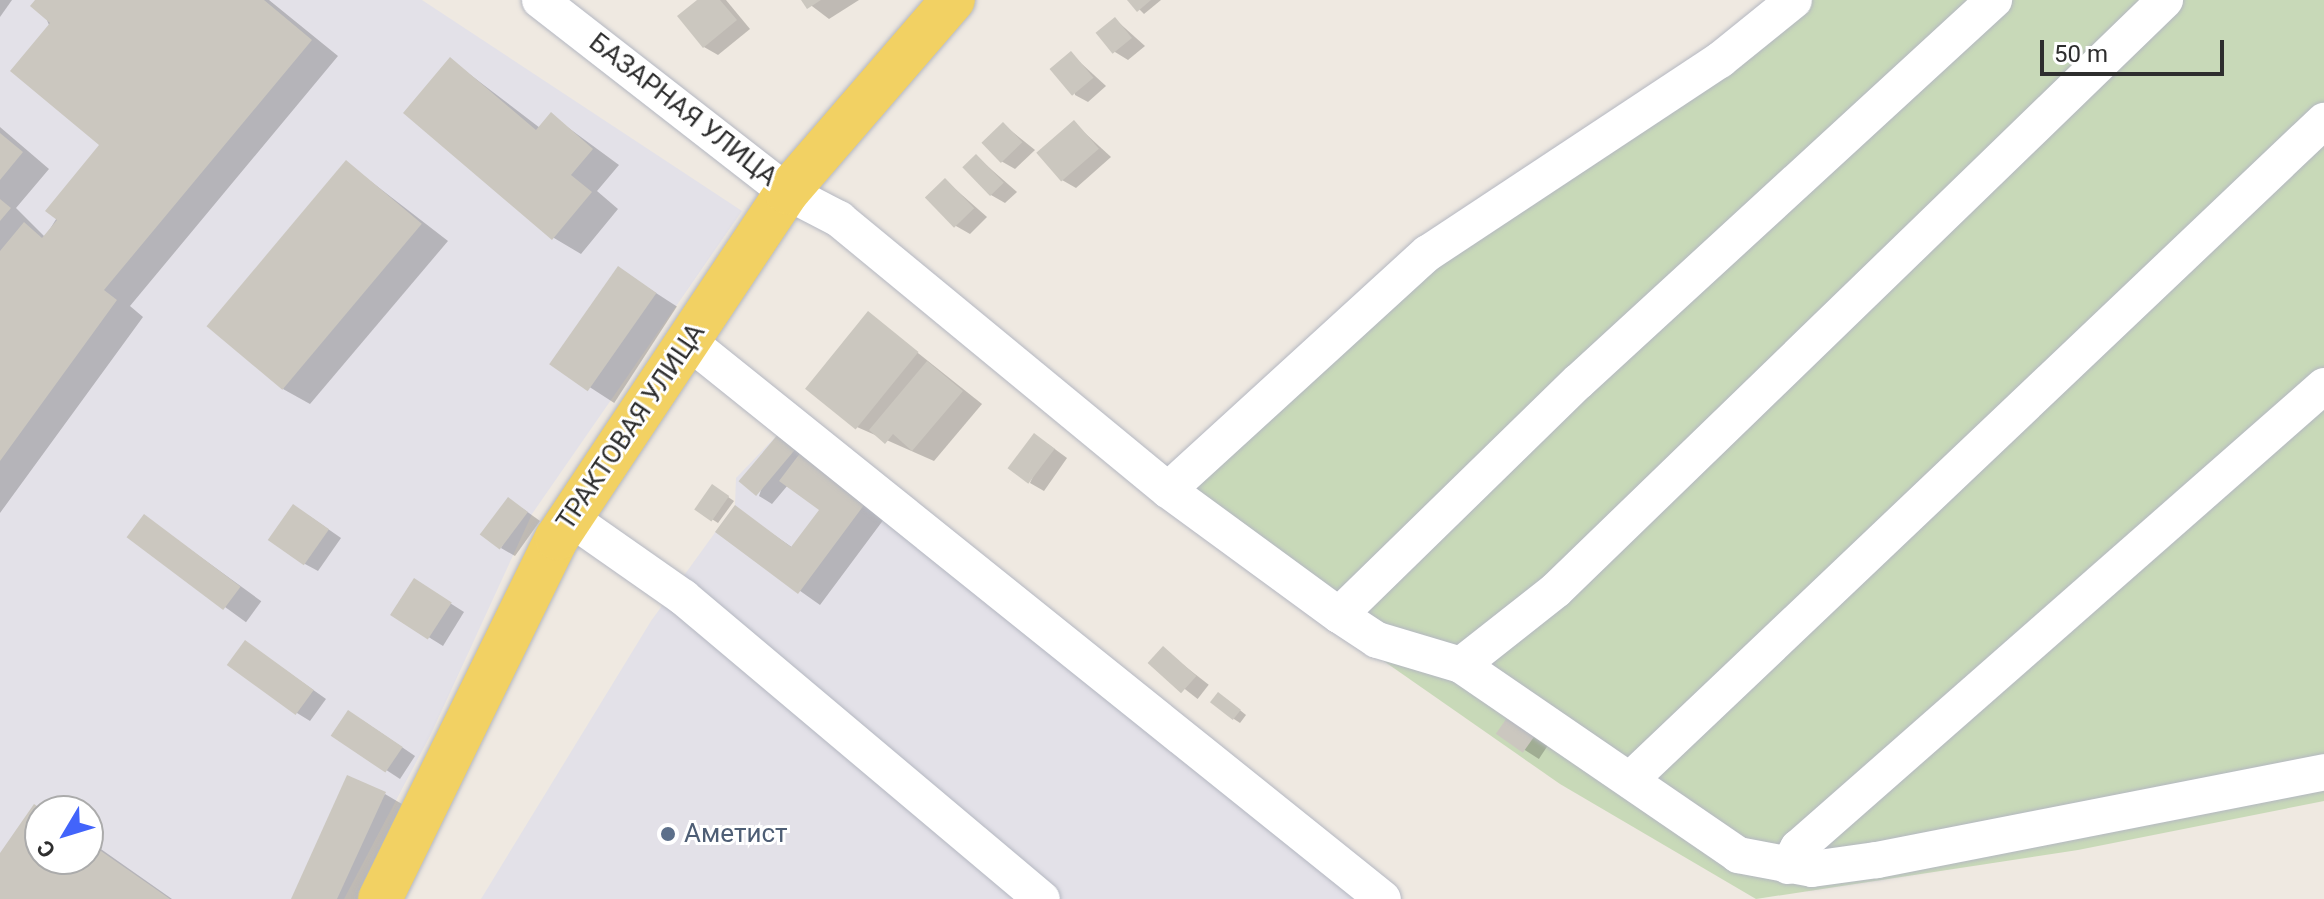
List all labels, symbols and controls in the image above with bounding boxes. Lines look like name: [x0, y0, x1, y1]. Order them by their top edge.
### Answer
scale bar: [2044, 24, 2228, 74]
street label: БАЗАРНАЯ УЛИЦА: [583, 27, 783, 193]
text: 50 m: [2054, 40, 2108, 68]
street label: ТРАКТОВАЯ УЛИЦА: [550, 318, 712, 536]
north arrow: [24, 795, 104, 875]
place label: Аметист: [684, 818, 788, 850]
marker: Аметист: [659, 825, 677, 843]
text: С: [32, 835, 61, 862]

